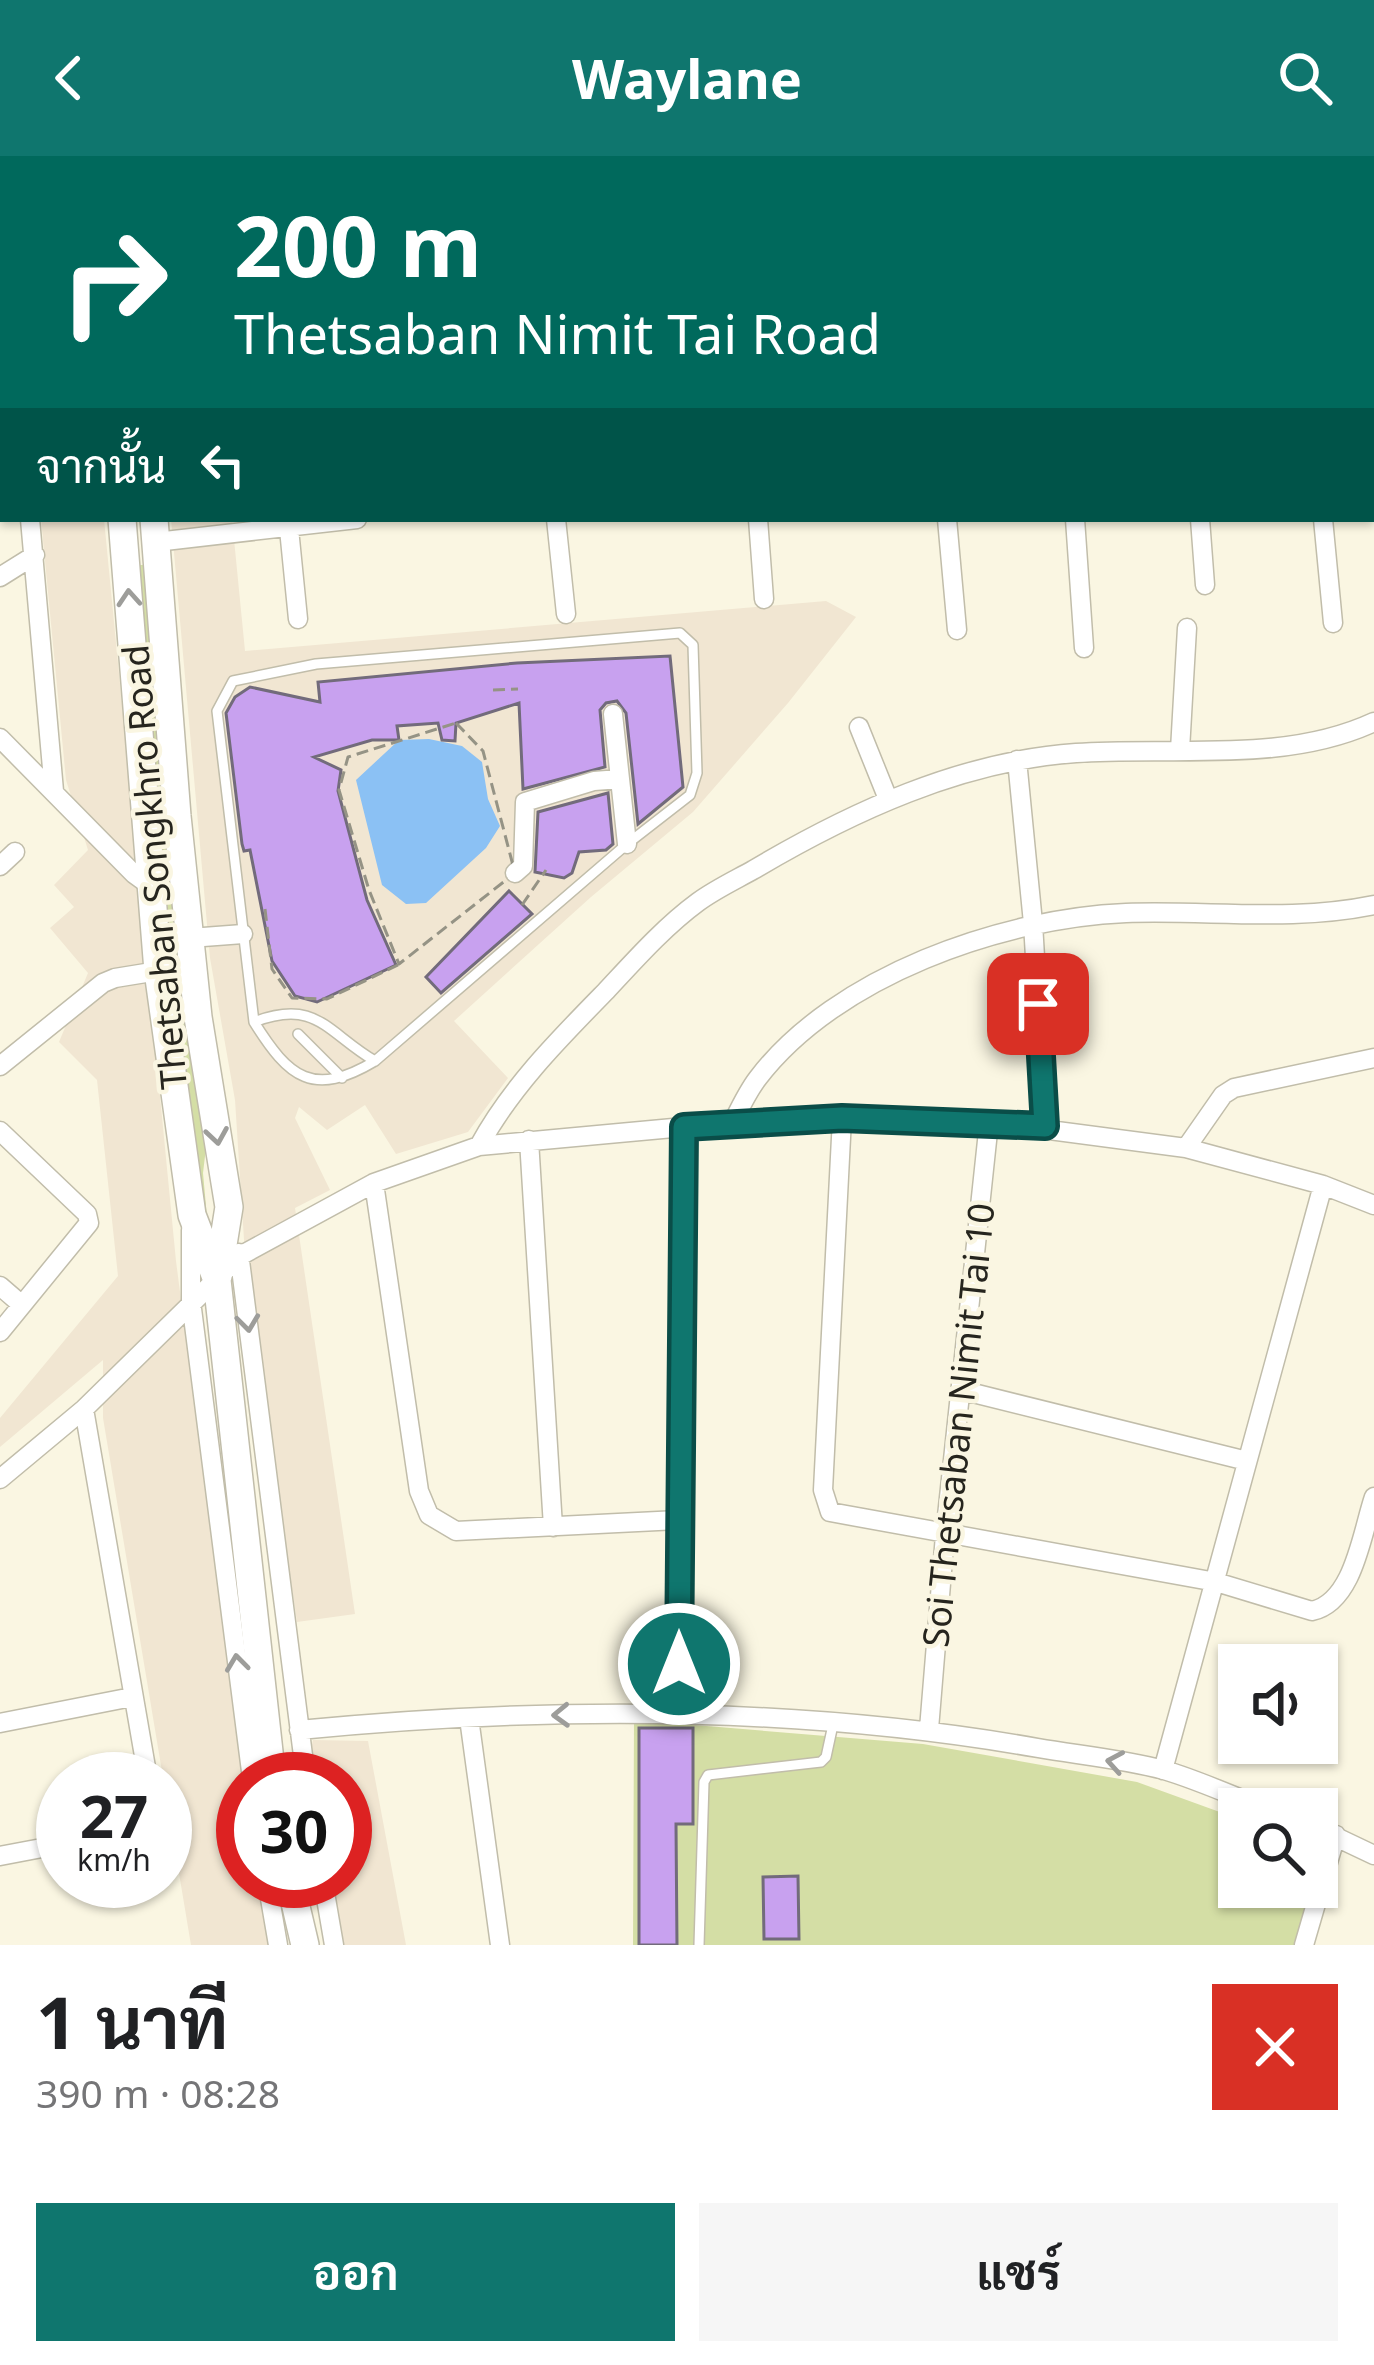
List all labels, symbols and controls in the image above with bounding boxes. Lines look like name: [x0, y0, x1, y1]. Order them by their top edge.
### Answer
text: Waylane: [572, 41, 802, 115]
icon: back: [36, 45, 102, 111]
icon: search: [1272, 45, 1338, 111]
text: 200 m: [234, 187, 482, 302]
icon: right: [36, 204, 192, 360]
text: Thetsaban Nimit Tai Road: [234, 296, 881, 370]
icon: left: [190, 432, 256, 498]
text: จากนั้น: [36, 435, 166, 496]
one-way arrow: [117, 588, 142, 607]
street label: Thetsaban Songkhro Road: [110, 643, 198, 1091]
pin: [987, 953, 1089, 1055]
icon: arrive: [1005, 971, 1071, 1037]
one-way arrow: [203, 1127, 229, 1146]
street label: Soi Thetsaban Nimit Tai 10: [910, 1201, 1006, 1649]
one-way arrow: [235, 1313, 261, 1332]
position arrow: [616, 1601, 742, 1727]
map controls: [1218, 1644, 1338, 1908]
button: sound: [1218, 1644, 1338, 1764]
one-way arrow: [224, 1653, 250, 1673]
one-way arrow: [551, 1702, 570, 1728]
one-way arrow: [1106, 1750, 1126, 1775]
speed limit sign: 30: [216, 1752, 372, 1908]
text: 27: [80, 1774, 148, 1856]
button: search: [1218, 1788, 1338, 1908]
text: km/h: [77, 1839, 151, 1880]
text: 1 นาที: [36, 1972, 228, 2070]
button: close: [1212, 1984, 1338, 2110]
text: 390 m · 08:28: [36, 2066, 280, 2119]
button: ออก: [36, 2203, 675, 2341]
button: แชร์: [699, 2203, 1338, 2341]

